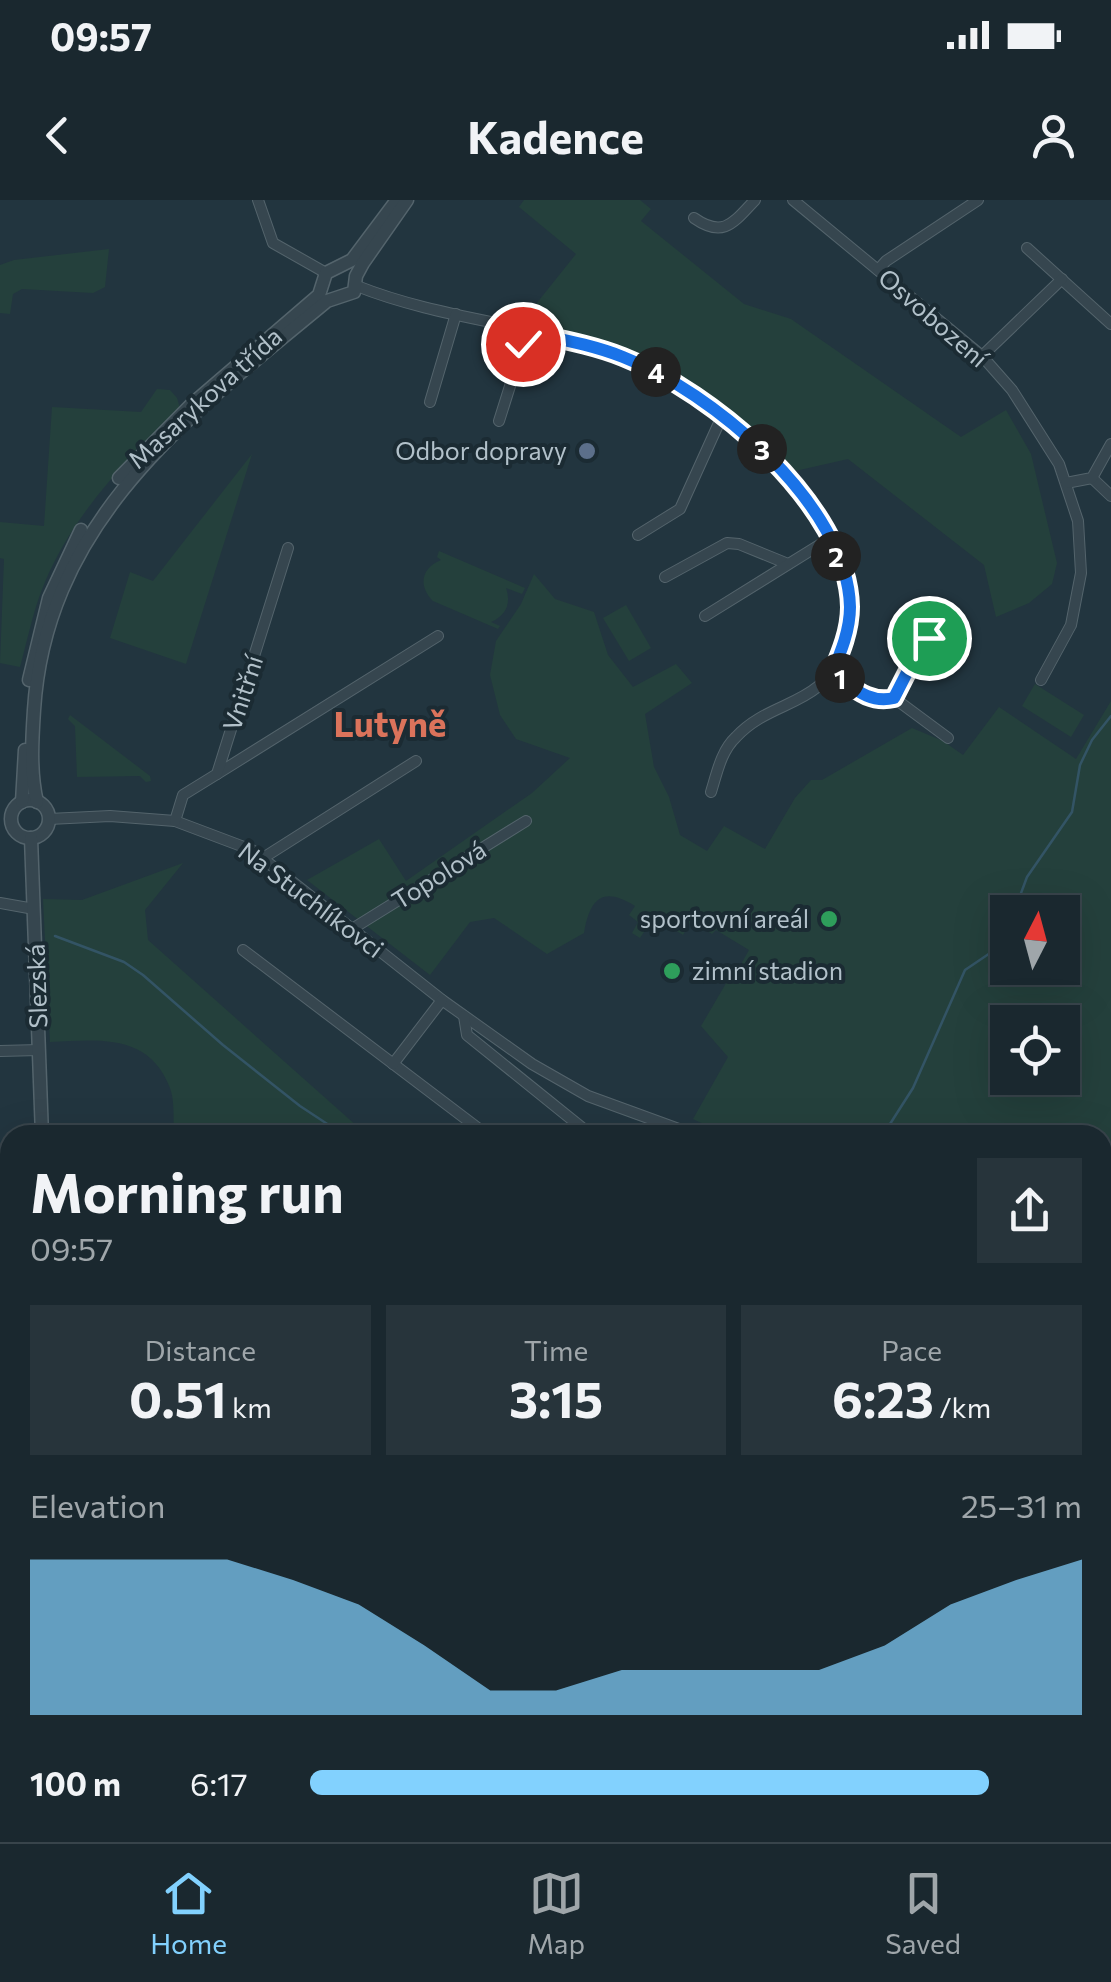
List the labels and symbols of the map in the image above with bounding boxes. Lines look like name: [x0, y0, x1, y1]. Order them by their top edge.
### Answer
street label: Osvobození: [873, 262, 996, 374]
pin: [481, 302, 566, 387]
street label: Masarykova třída: [121, 320, 287, 474]
pin: 4: [631, 347, 681, 397]
pin: 3: [737, 424, 787, 474]
place label: Odbor dopravy: [395, 435, 567, 465]
marker: Odbor dopravy: [576, 440, 598, 462]
pin: 2: [811, 531, 861, 581]
pin: [887, 596, 972, 681]
street label: Vnitřní: [216, 650, 269, 734]
pin: 1: [815, 653, 865, 703]
district label: Lutyně: [334, 701, 446, 744]
street label: Topolová: [386, 834, 491, 915]
street label: Na Stuchlíkovci: [233, 835, 390, 963]
north arrow: [990, 895, 1080, 985]
place label: sportovní areál: [640, 903, 809, 933]
marker: sportovní areál: [818, 908, 840, 930]
street label: Slezská: [20, 943, 52, 1029]
place label: zimní stadion: [692, 955, 843, 985]
marker: zimní stadion: [661, 960, 683, 982]

